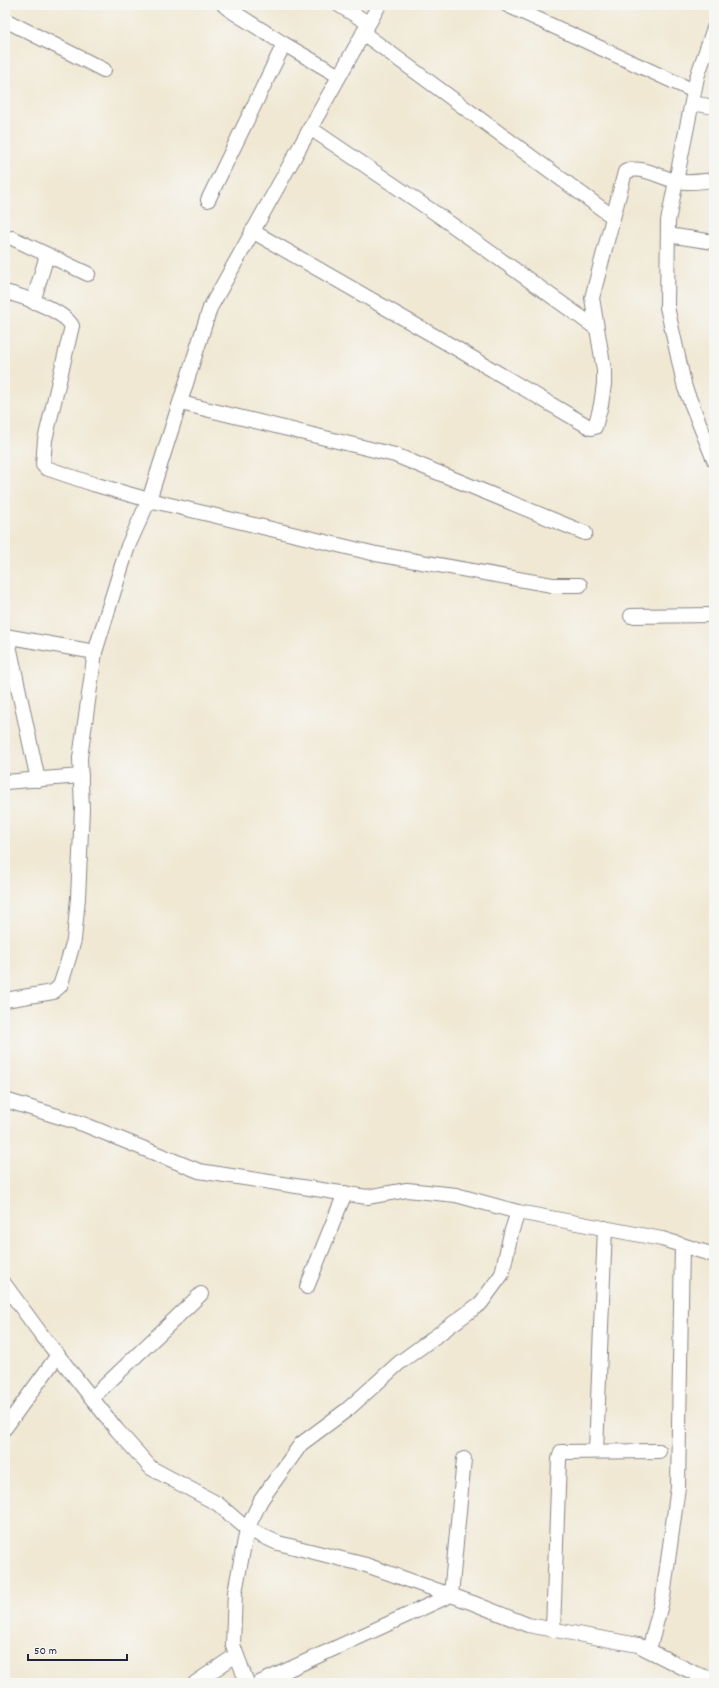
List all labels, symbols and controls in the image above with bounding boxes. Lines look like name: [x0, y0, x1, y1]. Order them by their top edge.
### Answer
scale bar: [28, 1636, 127, 1662]
text: 50 m: [34, 1643, 57, 1660]

